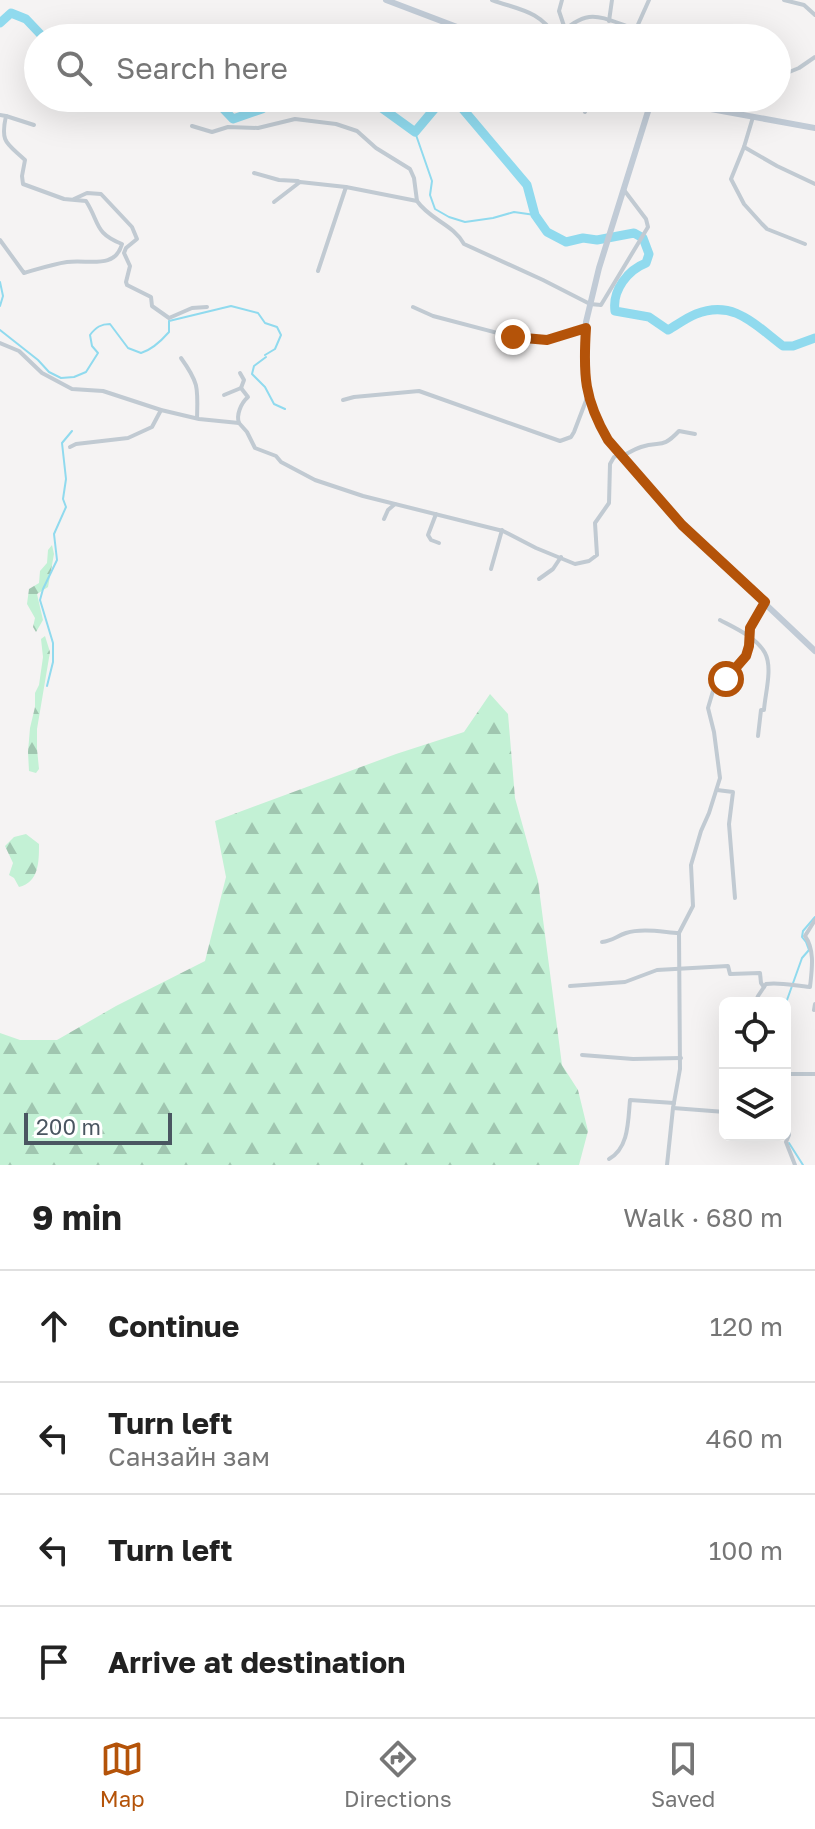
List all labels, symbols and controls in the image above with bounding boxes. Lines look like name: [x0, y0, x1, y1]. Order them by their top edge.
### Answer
search box: [24, 24, 791, 112]
icon: search: [52, 46, 96, 90]
text: Search here: [116, 50, 288, 86]
route end: [495, 319, 531, 355]
route start: [708, 661, 744, 697]
map controls: [719, 997, 791, 1141]
button: locate: [719, 997, 791, 1069]
button: layers: [719, 1069, 791, 1141]
scale bar: [24, 1109, 172, 1145]
text: 200 m: [36, 1113, 101, 1140]
text: 9 min: [32, 1197, 122, 1237]
text: Walk · 680 m: [623, 1202, 783, 1233]
icon: ahead: [32, 1304, 76, 1348]
text: Continue: [108, 1308, 239, 1344]
text: 120 m: [710, 1311, 783, 1342]
text: Turn left: [108, 1405, 233, 1441]
icon: left: [32, 1416, 76, 1460]
text: 460 m: [706, 1423, 783, 1454]
text: Санзайн зам: [108, 1441, 270, 1472]
icon: left: [32, 1528, 76, 1572]
text: Turn left: [108, 1532, 233, 1568]
text: 100 m: [709, 1535, 783, 1566]
icon: arrive: [32, 1640, 76, 1684]
text: Arrive at destination: [108, 1644, 405, 1680]
tab: Map: [100, 1737, 145, 1812]
tab: Directions: [344, 1737, 452, 1812]
tab: Saved: [651, 1737, 715, 1812]

